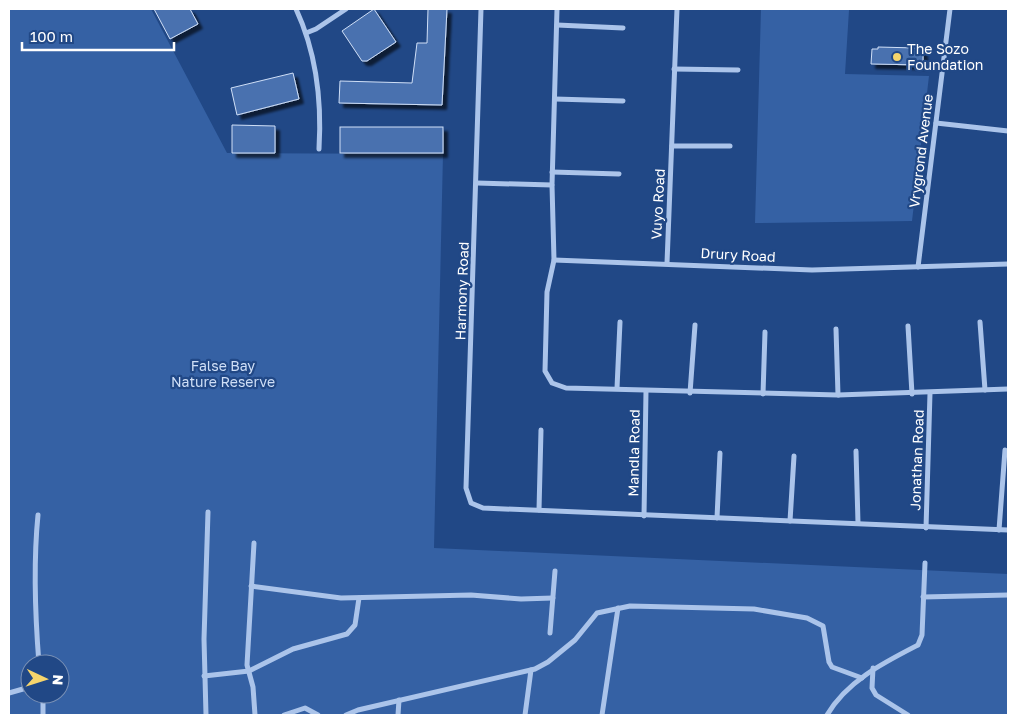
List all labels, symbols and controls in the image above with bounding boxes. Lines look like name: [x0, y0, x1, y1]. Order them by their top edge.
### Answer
scale bar: [22, 20, 175, 52]
text: 100 m: [30, 27, 73, 45]
place label: The Sozo Foundation: [907, 40, 983, 73]
marker: The Sozo Foundation: [891, 51, 903, 63]
street label: Vrygrond Avenue: [905, 93, 936, 209]
street label: Vuyo Road: [647, 168, 668, 240]
street label: Harmony Road: [451, 241, 472, 341]
street label: Drury Road: [700, 244, 776, 265]
park label: False Bay Nature Reserve: [171, 357, 275, 390]
street label: Mandla Road: [624, 409, 643, 497]
street label: Jonathan Road: [906, 409, 927, 511]
north arrow: [20, 654, 70, 704]
text: N: [50, 674, 67, 686]

